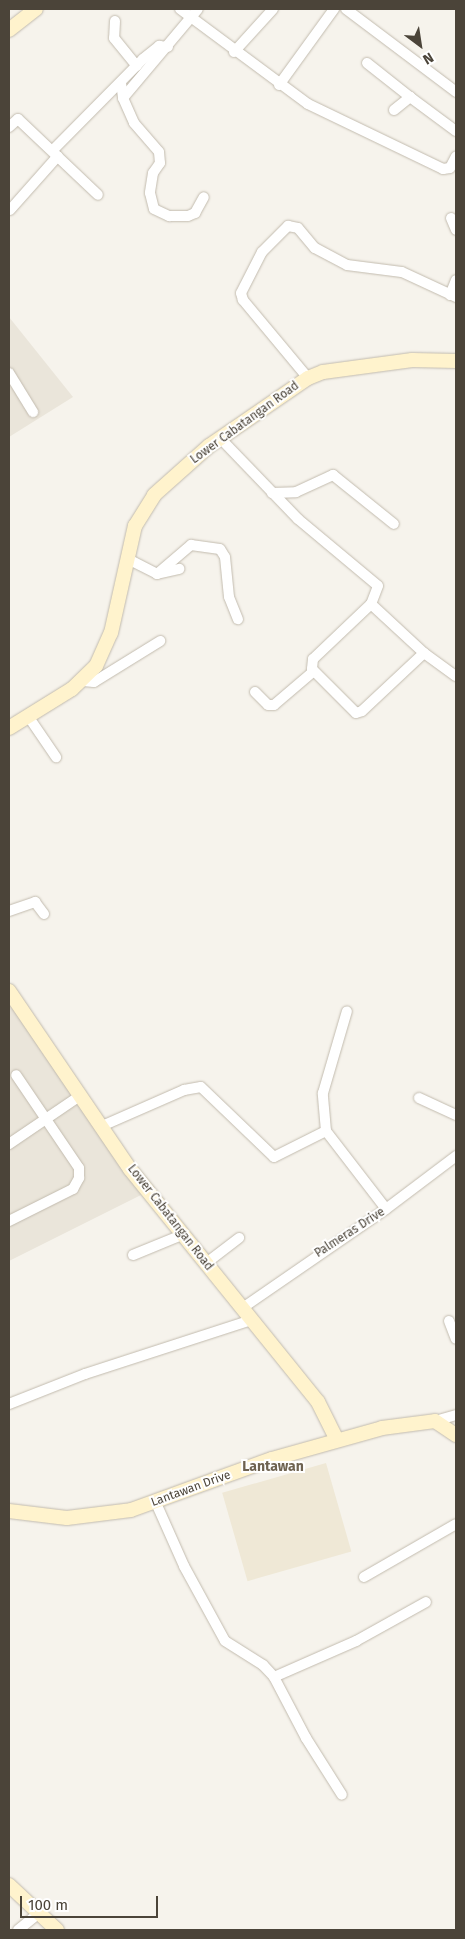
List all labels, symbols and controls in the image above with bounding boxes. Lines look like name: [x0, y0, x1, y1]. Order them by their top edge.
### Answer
north arrow: [395, 20, 445, 70]
text: N: [420, 49, 436, 68]
street label: Lower Cabatangan Road: [188, 379, 302, 467]
street label: Lower Cabatangan Road: [124, 1162, 216, 1274]
street label: Palmeras Drive: [312, 1205, 388, 1261]
district label: Lantawan: [242, 1459, 304, 1475]
street label: Lantawan Drive: [149, 1468, 233, 1510]
scale bar: [22, 1886, 160, 1918]
text: 100 m: [28, 1896, 68, 1914]

